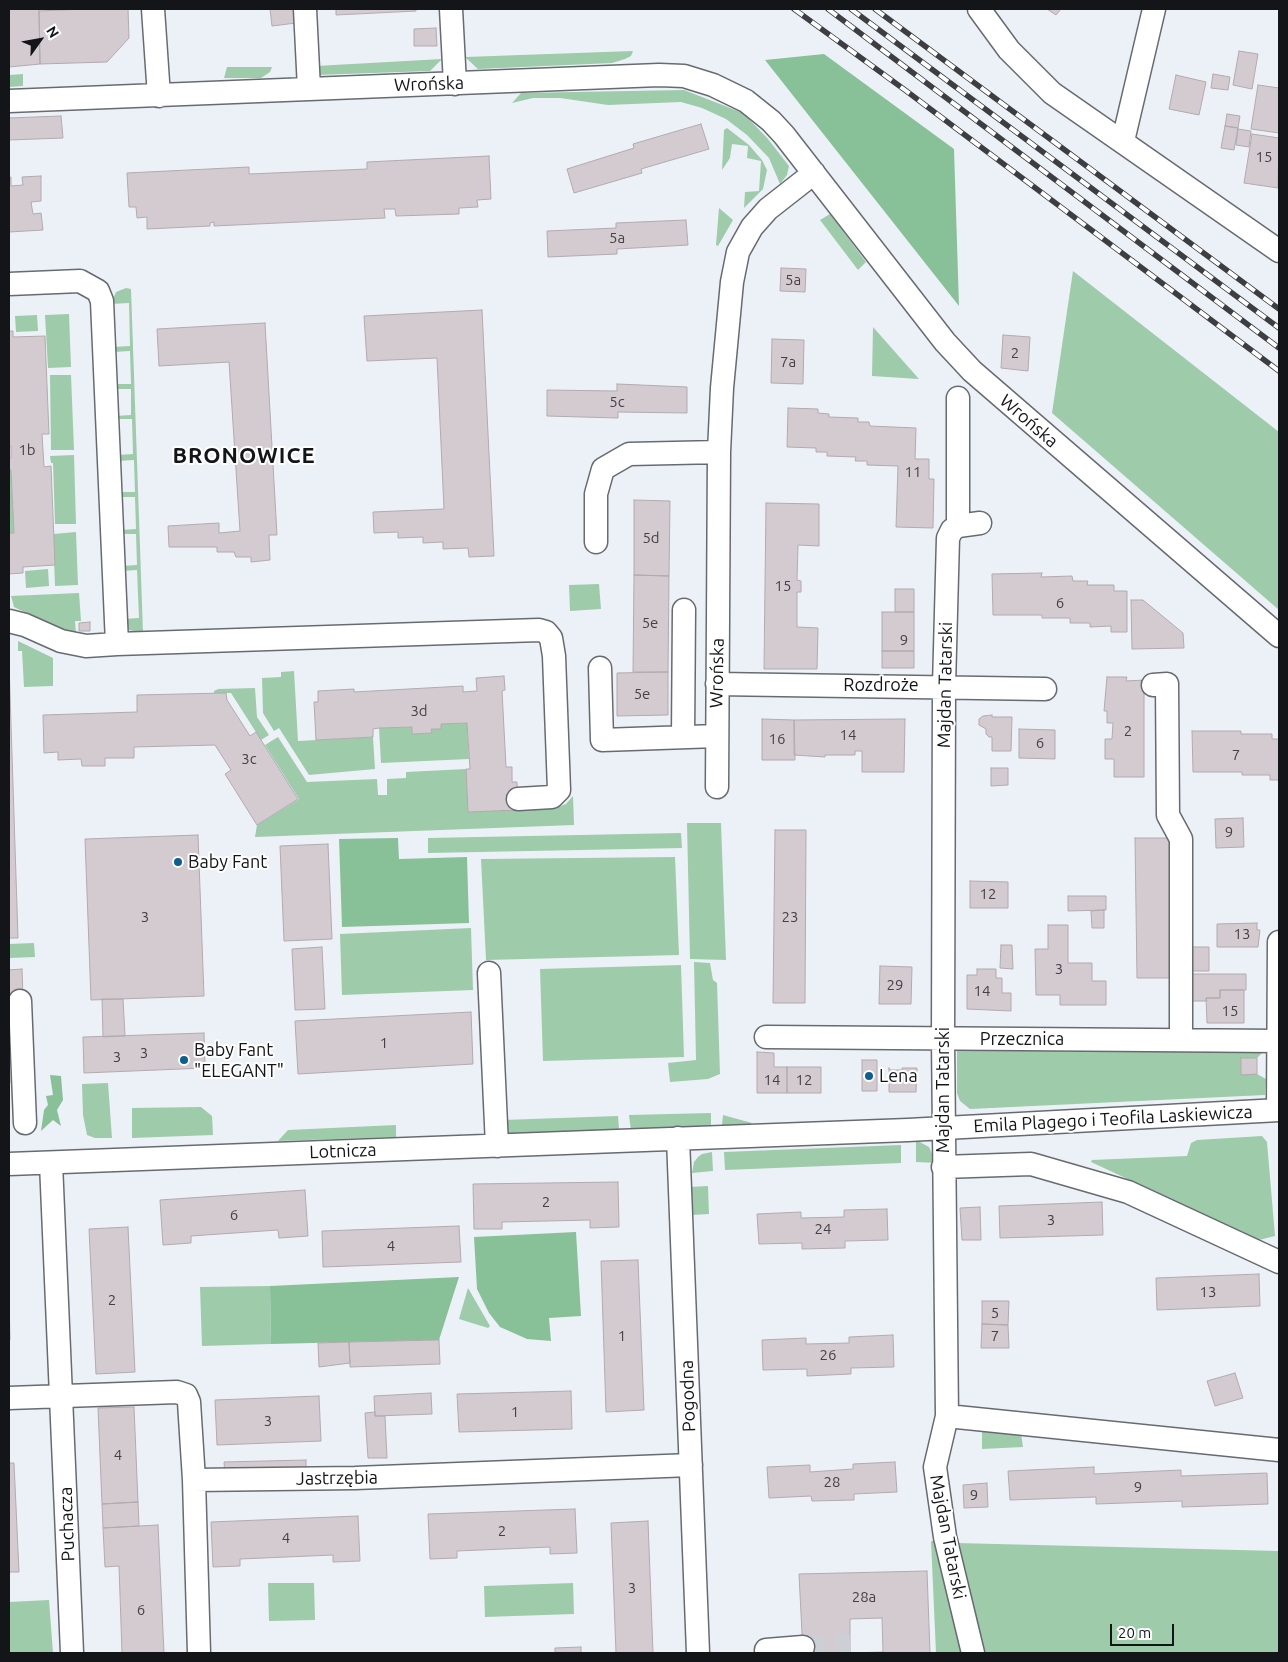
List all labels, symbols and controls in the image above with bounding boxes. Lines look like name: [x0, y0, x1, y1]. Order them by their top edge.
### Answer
north arrow: [15, 15, 65, 65]
text: N: [43, 23, 62, 41]
street label: Wrońska: [394, 72, 464, 96]
house number: 15: [1256, 148, 1272, 166]
house number: 5a: [609, 229, 625, 247]
house number: 5a: [785, 271, 801, 289]
house number: 2: [1011, 344, 1019, 362]
house number: 7a: [780, 353, 796, 371]
street label: Wrońska: [995, 390, 1063, 452]
house number: 5c: [609, 393, 625, 411]
house number: 1b: [18, 441, 36, 459]
district label: BRONOWICE: [171, 443, 317, 469]
house number: 11: [905, 463, 921, 481]
house number: 5d: [642, 529, 660, 547]
house number: 15: [775, 577, 791, 595]
house number: 6: [1056, 594, 1064, 612]
house number: 5e: [642, 614, 658, 632]
street label: Majdan Tatarski: [933, 622, 957, 748]
house number: 9: [900, 631, 908, 649]
street label: Wrońska: [706, 638, 728, 708]
street label: Rozdroże: [843, 674, 919, 696]
house number: 5e: [634, 685, 650, 703]
house number: 3d: [410, 702, 428, 720]
house number: 2: [1124, 722, 1132, 740]
house number: 14: [840, 726, 856, 744]
house number: 16: [769, 730, 785, 748]
house number: 6: [1036, 734, 1044, 752]
house number: 7: [1232, 746, 1240, 764]
house number: 3c: [241, 750, 257, 768]
house number: 9: [1225, 823, 1233, 841]
place label: Baby Fant: [188, 851, 267, 873]
marker: Baby Fant: [172, 856, 184, 868]
house number: 12: [980, 885, 996, 903]
house number: 3: [141, 908, 149, 926]
house number: 23: [782, 908, 798, 926]
house number: 13: [1234, 925, 1250, 943]
house number: 3: [1055, 960, 1063, 978]
house number: 29: [887, 976, 903, 994]
house number: 14: [974, 982, 990, 1000]
house number: 15: [1222, 1002, 1238, 1020]
street label: Majdan Tatarski: [932, 1027, 954, 1153]
street label: Przecznica: [980, 1028, 1064, 1050]
house number: 1: [380, 1034, 388, 1052]
place label: Baby Fant "ELEGANT": [194, 1039, 284, 1082]
house number: 3: [140, 1044, 148, 1062]
house number: 3: [113, 1048, 121, 1066]
marker: Baby Fant "ELEGANT": [178, 1054, 190, 1066]
place label: Lena: [879, 1065, 918, 1087]
marker: Lena: [863, 1070, 875, 1082]
house number: 14: [764, 1071, 780, 1089]
house number: 12: [796, 1071, 812, 1089]
street label: Emila Plagego i Teofila Laskiewicza: [973, 1101, 1253, 1137]
street label: Lotnicza: [309, 1139, 377, 1163]
house number: 2: [542, 1193, 550, 1211]
house number: 6: [230, 1206, 238, 1224]
house number: 3: [1047, 1211, 1055, 1229]
house number: 24: [815, 1220, 831, 1238]
house number: 4: [387, 1237, 395, 1255]
house number: 13: [1200, 1283, 1216, 1301]
house number: 2: [108, 1291, 116, 1309]
house number: 5: [991, 1304, 999, 1322]
house number: 1: [618, 1327, 626, 1345]
house number: 7: [991, 1327, 999, 1345]
house number: 26: [820, 1346, 836, 1364]
street label: Pogodna: [676, 1360, 700, 1432]
house number: 1: [511, 1403, 519, 1421]
house number: 3: [264, 1412, 272, 1430]
house number: 4: [114, 1446, 122, 1464]
street label: Jastrzębia: [296, 1466, 378, 1490]
house number: 28: [824, 1473, 840, 1491]
street label: Majdan Tatarski: [925, 1473, 971, 1601]
house number: 9: [1134, 1478, 1142, 1496]
street label: Puchacza: [55, 1486, 79, 1562]
house number: 9: [970, 1486, 978, 1504]
house number: 2: [498, 1522, 506, 1540]
house number: 4: [282, 1529, 290, 1547]
house number: 3: [628, 1579, 636, 1597]
house number: 28a: [852, 1588, 876, 1606]
house number: 6: [137, 1601, 145, 1619]
scale bar: [1113, 1614, 1177, 1646]
text: 20 m: [1118, 1624, 1151, 1641]

